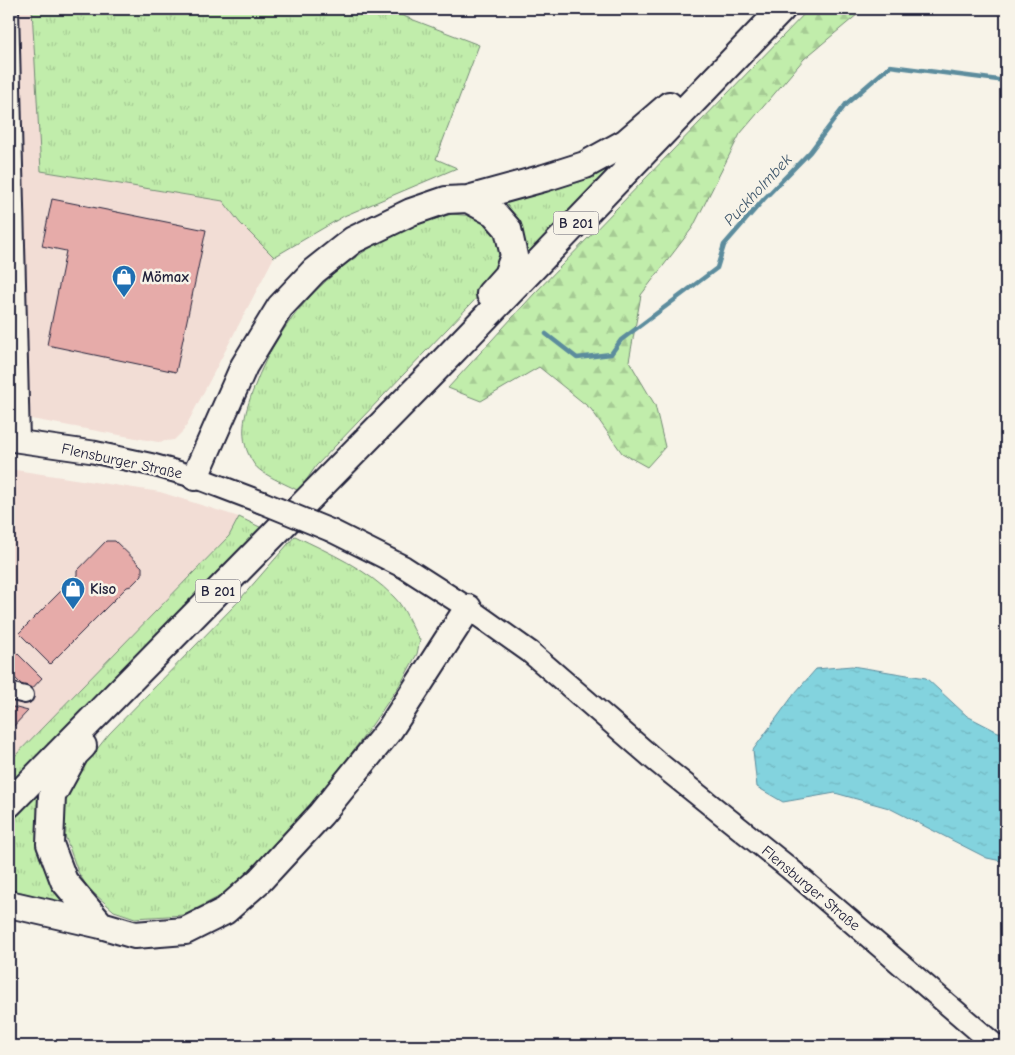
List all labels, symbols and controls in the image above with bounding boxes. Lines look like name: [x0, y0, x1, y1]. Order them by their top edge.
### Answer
water label: Puckholmbek: [720, 150, 796, 229]
road number: B 201: [554, 212, 598, 234]
shop icon: Mömax: [111, 264, 137, 298]
place label: Mömax: [142, 268, 189, 286]
street label: Flensburger Straße: [60, 439, 184, 483]
shop icon: Kiso: [60, 576, 86, 610]
place label: Kiso: [90, 580, 116, 598]
road number: B 201: [196, 580, 240, 602]
street label: Flensburger Straße: [758, 842, 864, 935]

